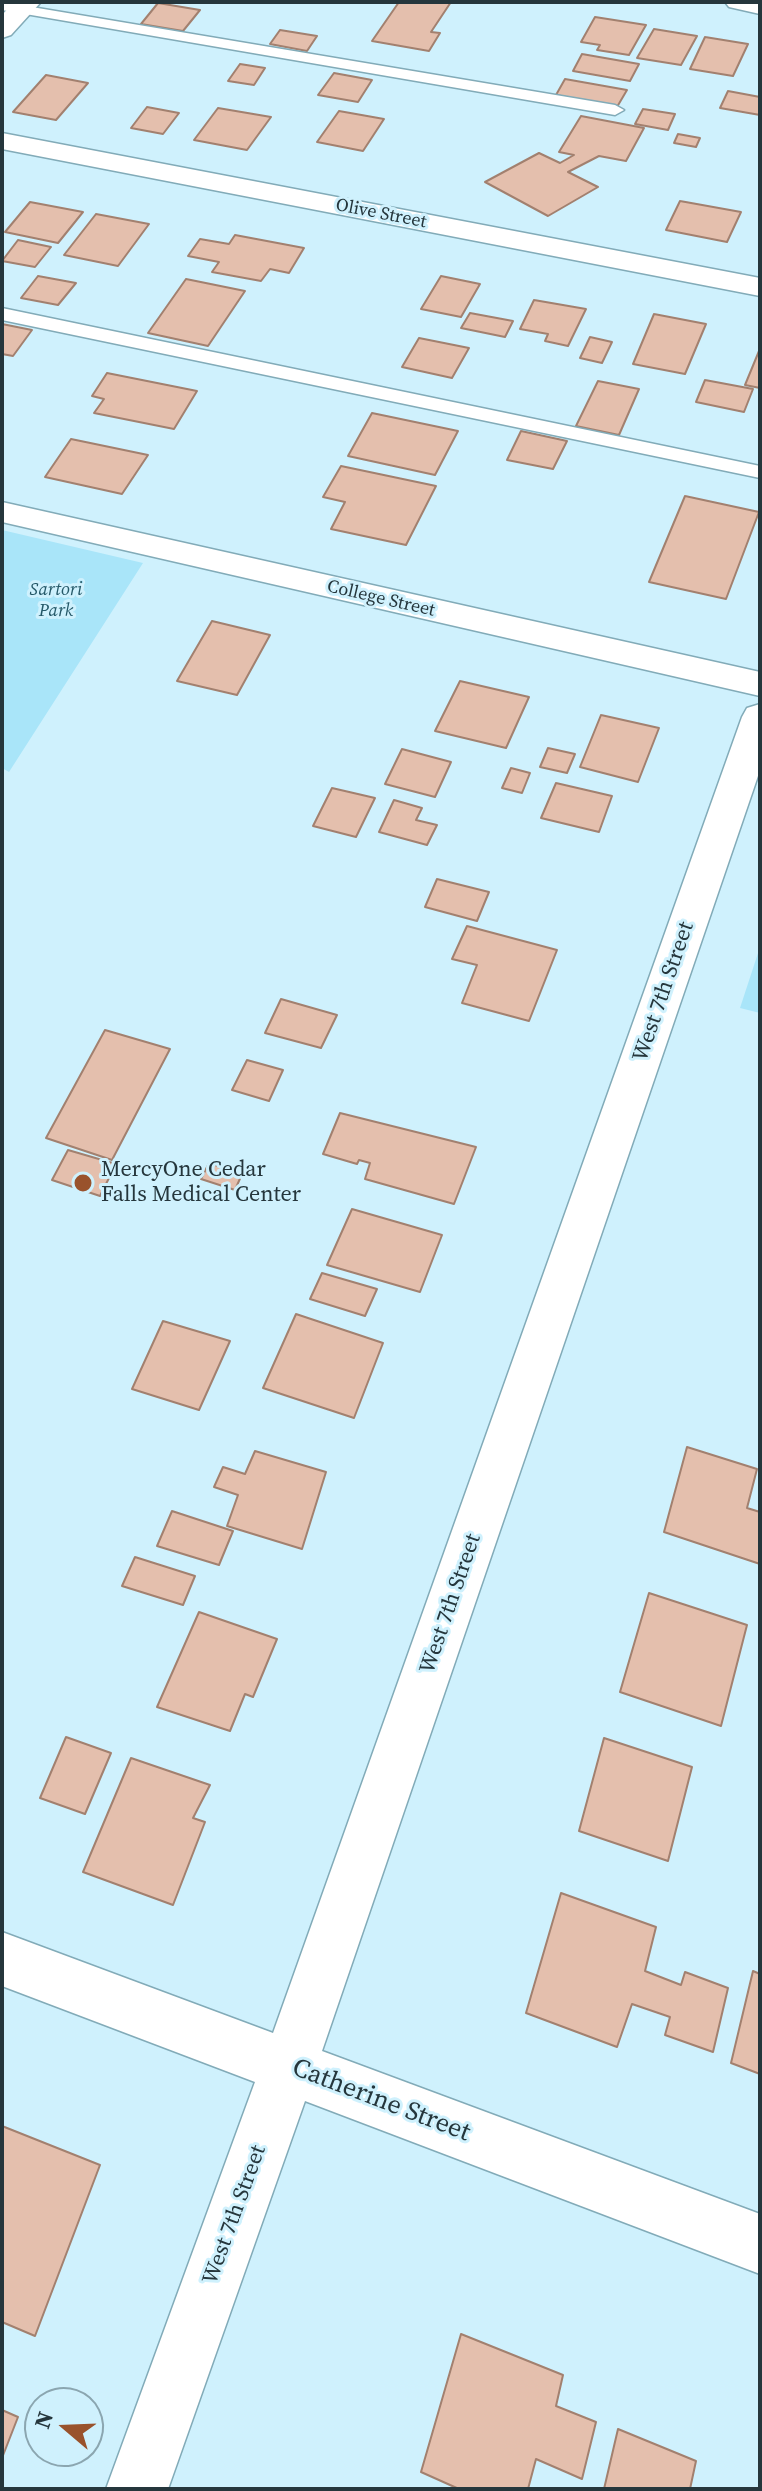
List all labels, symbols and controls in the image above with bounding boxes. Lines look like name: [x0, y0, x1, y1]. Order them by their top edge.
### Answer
street label: Olive Street: [334, 195, 428, 233]
street label: College Street: [325, 576, 437, 622]
park label: Sartori Park: [30, 579, 82, 622]
street label: West 7th Street: [628, 919, 700, 1065]
place label: MercyOne Cedar Falls Medical Center: [101, 1157, 301, 1208]
marker: MercyOne Cedar Falls Medical Center: [72, 1172, 94, 1194]
street label: West 7th Street: [415, 1531, 487, 1677]
street label: Catherine Street: [288, 2053, 474, 2149]
street label: West 7th Street: [198, 2142, 272, 2288]
north arrow: [24, 2387, 104, 2467]
text: N: [26, 2407, 60, 2432]

